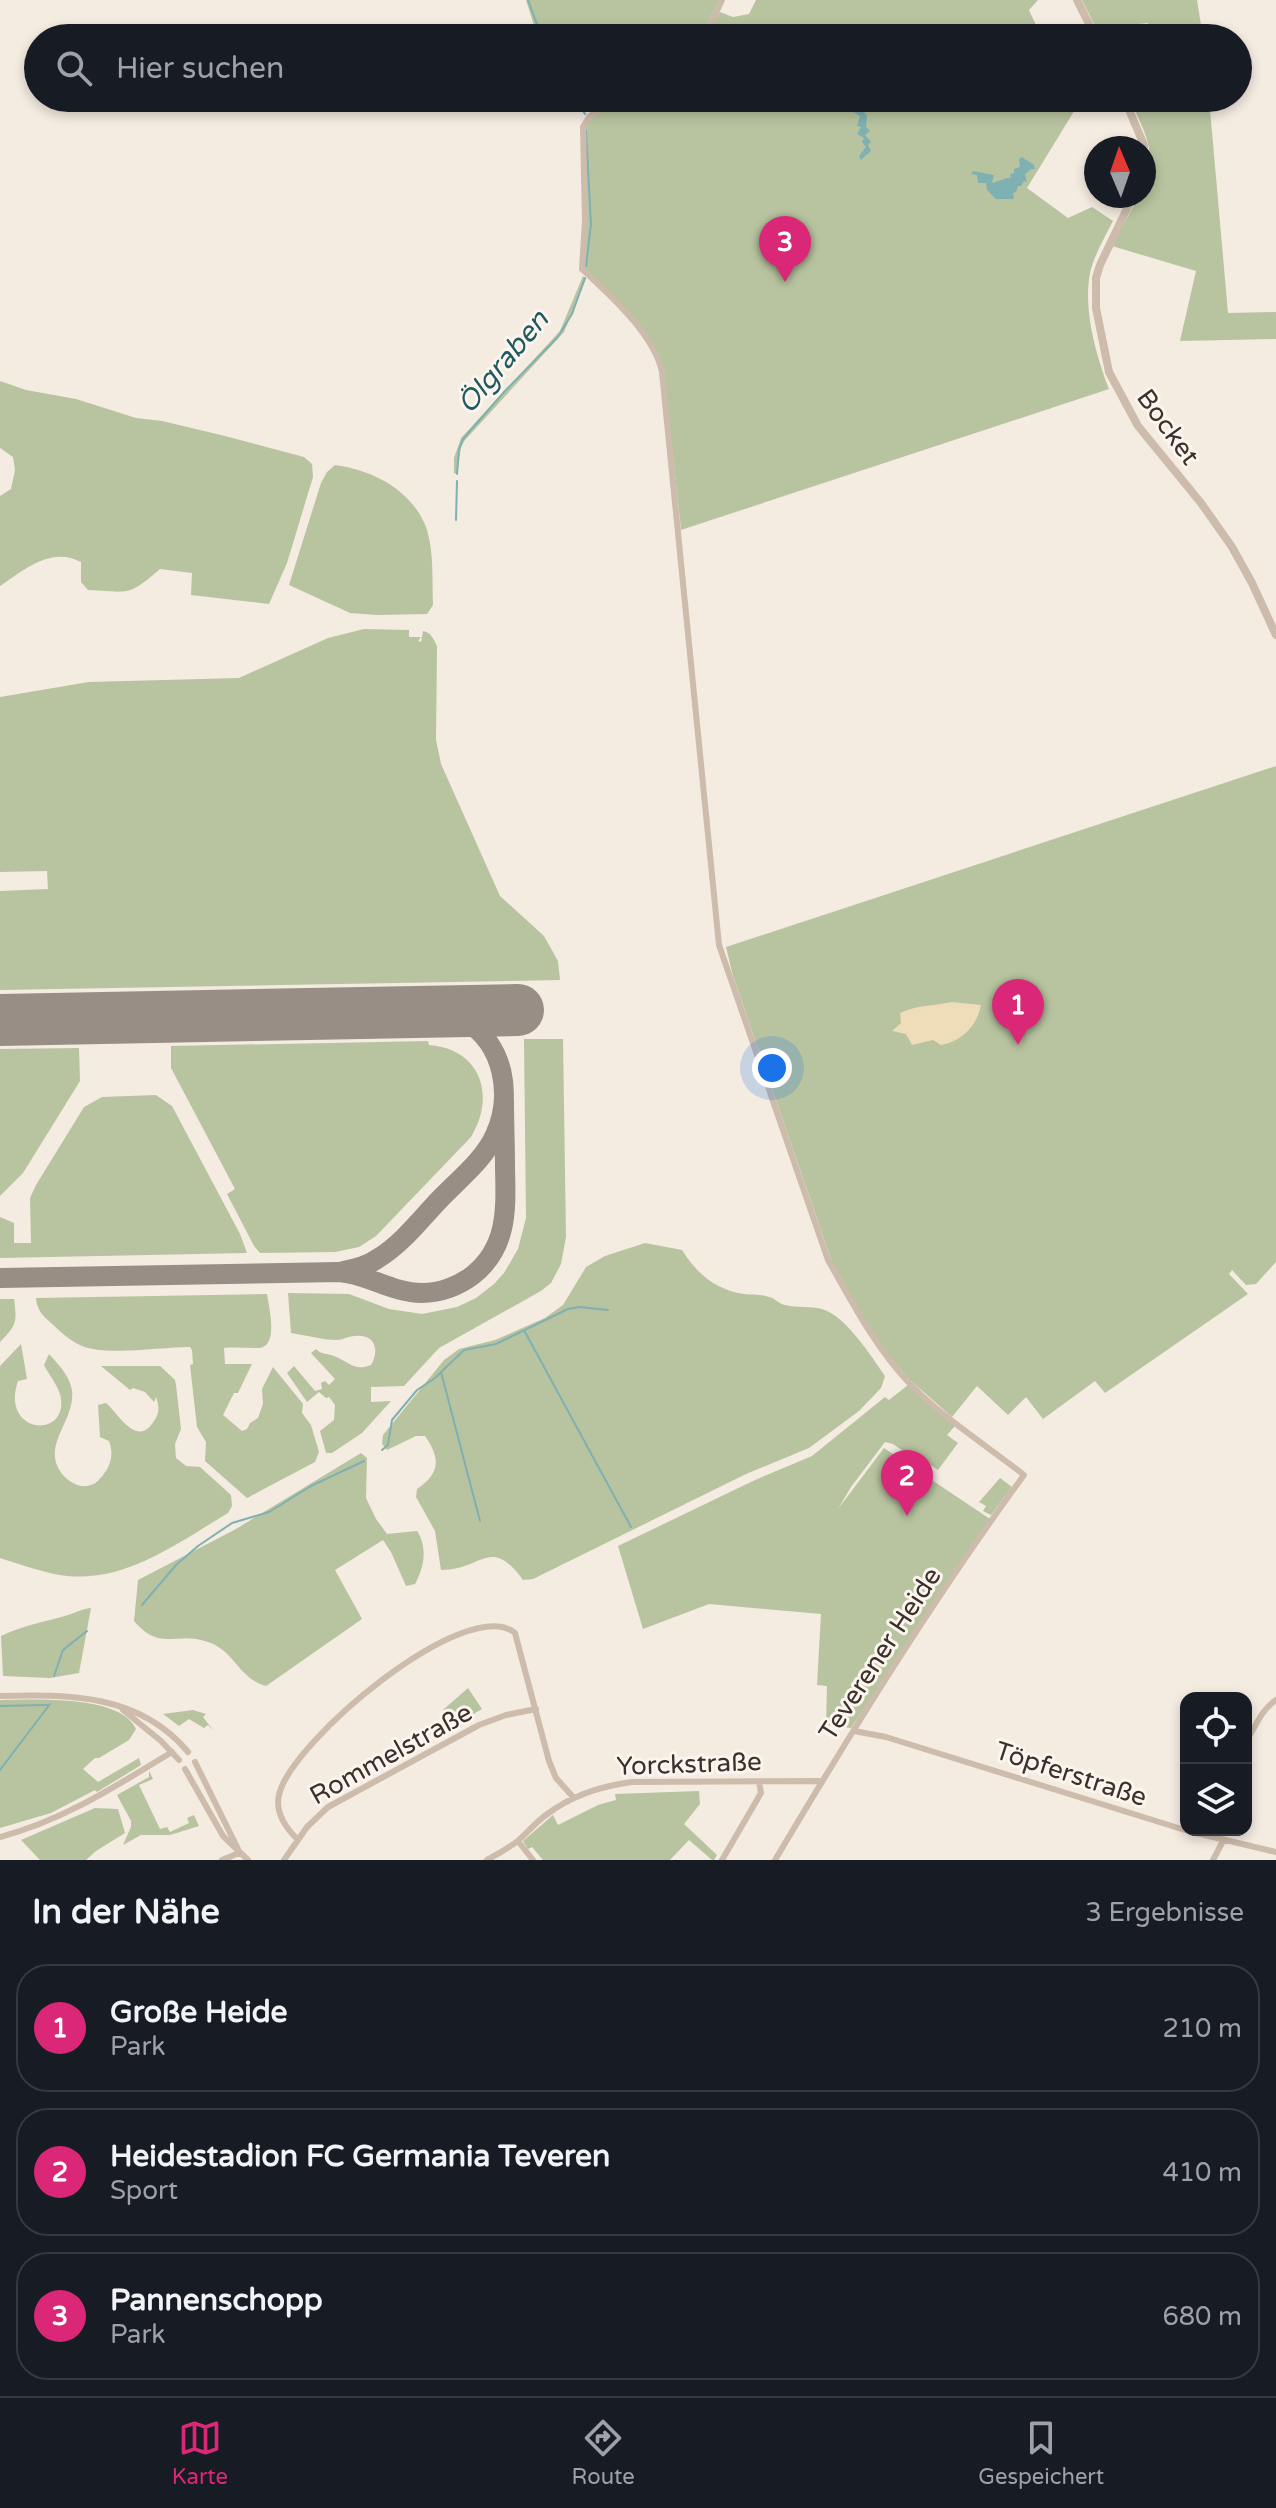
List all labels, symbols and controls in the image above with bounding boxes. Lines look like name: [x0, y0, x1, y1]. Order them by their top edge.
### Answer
search box: [24, 24, 1252, 112]
icon: search: [52, 46, 96, 90]
text: Hier suchen: [116, 50, 284, 87]
north arrow: [1084, 136, 1156, 208]
pin: 3: [759, 216, 811, 282]
water label: Ölgraben: [450, 303, 557, 420]
street label: Bocket: [1130, 383, 1206, 471]
pin: 1: [992, 979, 1044, 1045]
your location: [752, 1048, 792, 1088]
pin: 2: [881, 1450, 933, 1516]
street label: Teverener Heide: [812, 1562, 948, 1746]
map controls: [1180, 1692, 1252, 1836]
button: locate: [1180, 1692, 1252, 1764]
street label: Rommelstraße: [304, 1697, 478, 1811]
street label: Töpferstraße: [991, 1735, 1151, 1813]
street label: Yorckstraße: [616, 1746, 762, 1782]
button: layers: [1180, 1764, 1252, 1836]
text: In der Nähe: [32, 1892, 220, 1933]
text: 3 Ergebnisse: [1085, 1897, 1244, 1928]
text: Große Heide: [110, 1994, 288, 2031]
text: 1: [52, 2013, 68, 2044]
text: 210 m: [1162, 2013, 1242, 2044]
text: Park: [110, 2031, 166, 2062]
text: Heidestadion FC Germania Teveren: [110, 2138, 610, 2175]
text: 2: [52, 2157, 68, 2188]
text: 410 m: [1162, 2157, 1242, 2188]
text: Sport: [110, 2175, 178, 2206]
text: Pannenschopp: [110, 2282, 323, 2319]
text: 3: [52, 2301, 68, 2332]
text: 680 m: [1162, 2301, 1242, 2332]
text: Park: [110, 2319, 166, 2350]
tab: Karte: [172, 2416, 228, 2490]
tab: Route: [572, 2416, 635, 2490]
tab: Gespeichert: [978, 2416, 1104, 2490]

